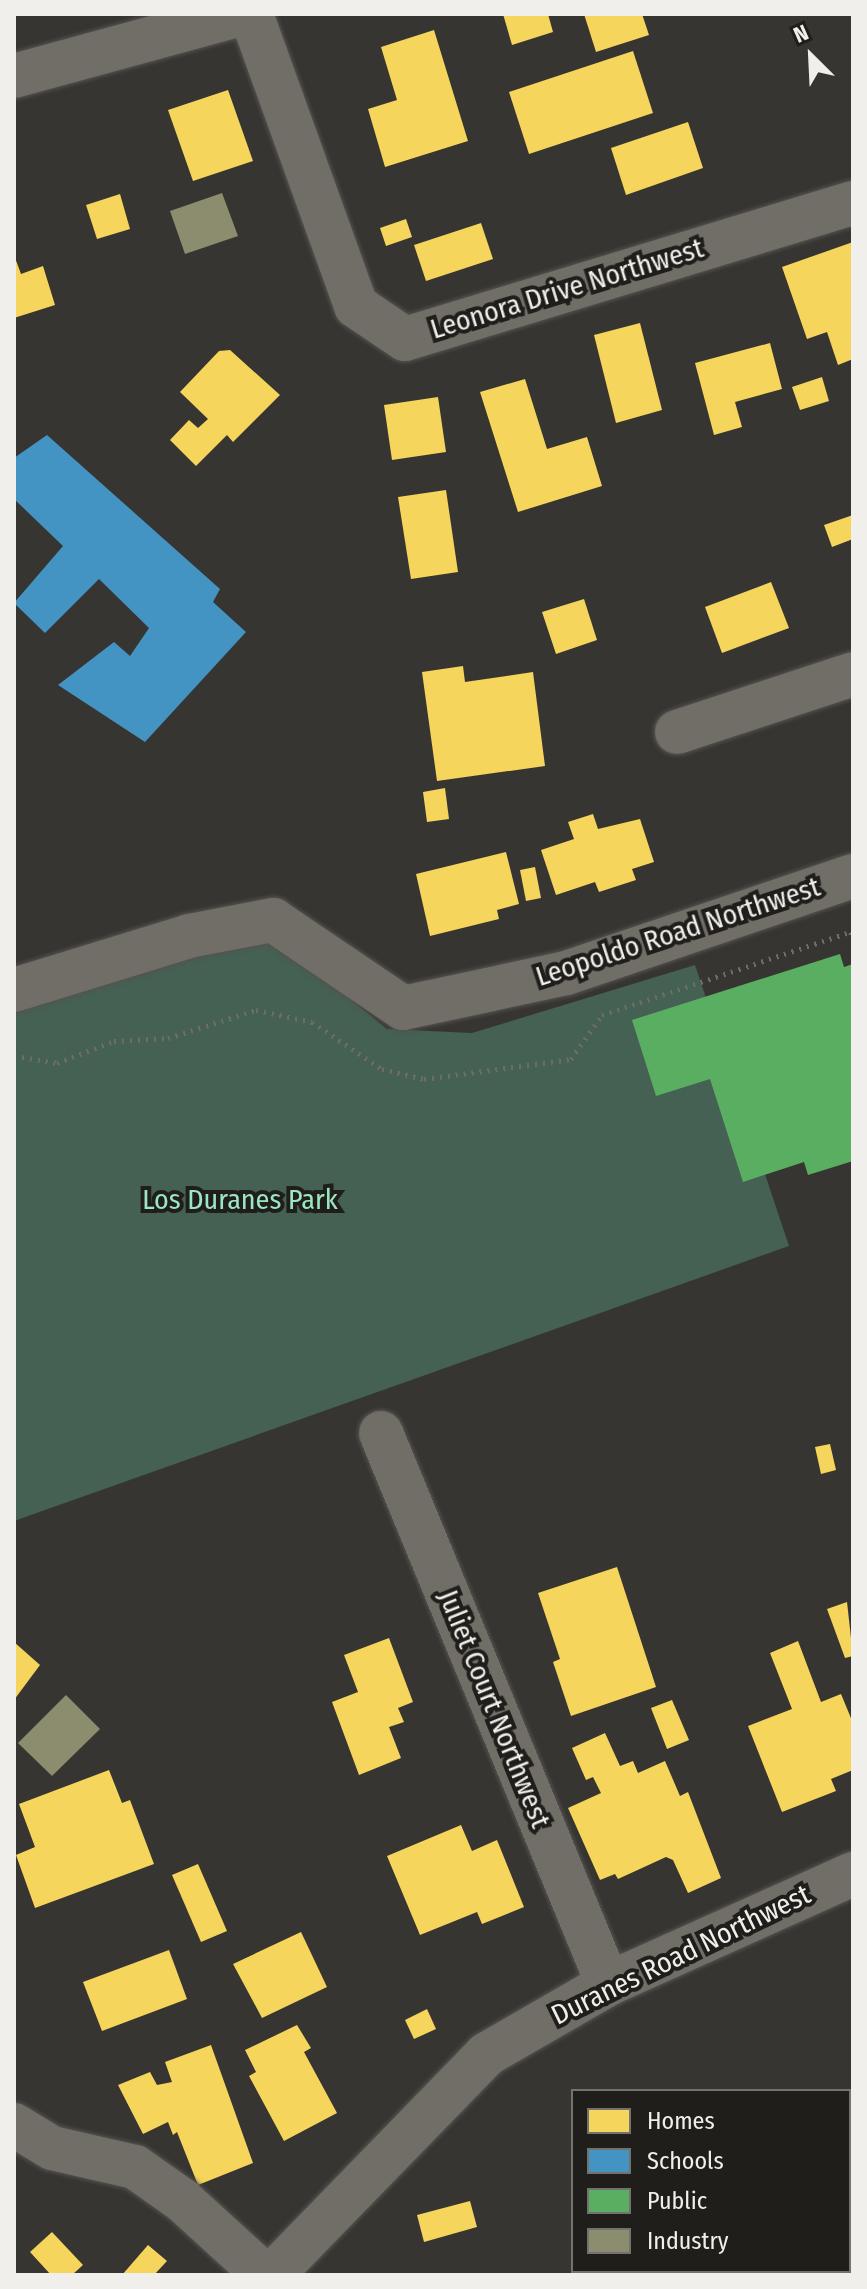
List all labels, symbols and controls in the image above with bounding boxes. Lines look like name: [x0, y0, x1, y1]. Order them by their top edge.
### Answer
north arrow: [771, 16, 851, 96]
text: N: [790, 19, 813, 49]
street label: Leonora Drive Northwest: [426, 231, 708, 347]
street label: Leopoldo Road Northwest: [532, 870, 824, 994]
park label: Los Duranes Park: [142, 1183, 338, 1217]
street label: Juliet Court Northwest: [431, 1585, 557, 1833]
street label: Duranes Road Northwest: [546, 1878, 816, 2032]
legend: [571, 2089, 851, 2273]
text: Homes: [647, 2107, 715, 2135]
text: Schools: [647, 2147, 724, 2175]
text: Public: [647, 2187, 707, 2215]
text: Industry: [647, 2227, 729, 2255]

